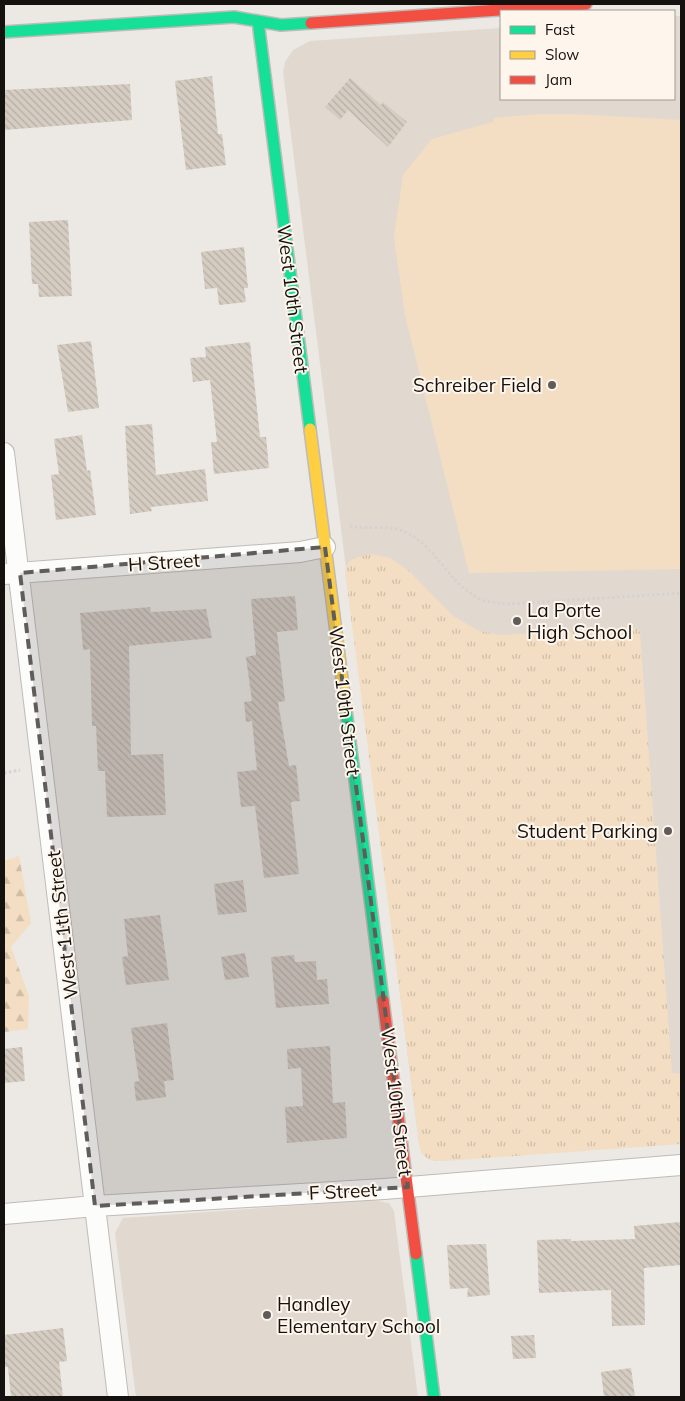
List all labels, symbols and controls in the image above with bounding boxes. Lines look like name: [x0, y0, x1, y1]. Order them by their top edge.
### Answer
legend: [500, 10, 675, 100]
text: Fast: [545, 20, 575, 39]
text: Slow: [545, 45, 579, 64]
text: Jam: [545, 70, 572, 89]
street label: West 10th Street: [272, 223, 314, 375]
place label: Schreiber Field: [413, 373, 542, 397]
marker: Schreiber Field: [546, 379, 558, 391]
street label: H Street: [127, 547, 201, 576]
place label: La Porte High School: [527, 598, 632, 644]
marker: La Porte High School: [511, 615, 523, 627]
street label: West 10th Street: [324, 625, 366, 777]
place label: Student Parking: [517, 819, 658, 843]
marker: Student Parking: [662, 825, 674, 837]
street label: West 11th Street: [41, 849, 83, 1001]
street label: West 10th Street: [376, 1026, 418, 1178]
street label: F Street: [308, 1177, 378, 1205]
place label: Handley Elementary School: [277, 1292, 440, 1338]
marker: Handley Elementary School: [261, 1309, 273, 1321]

